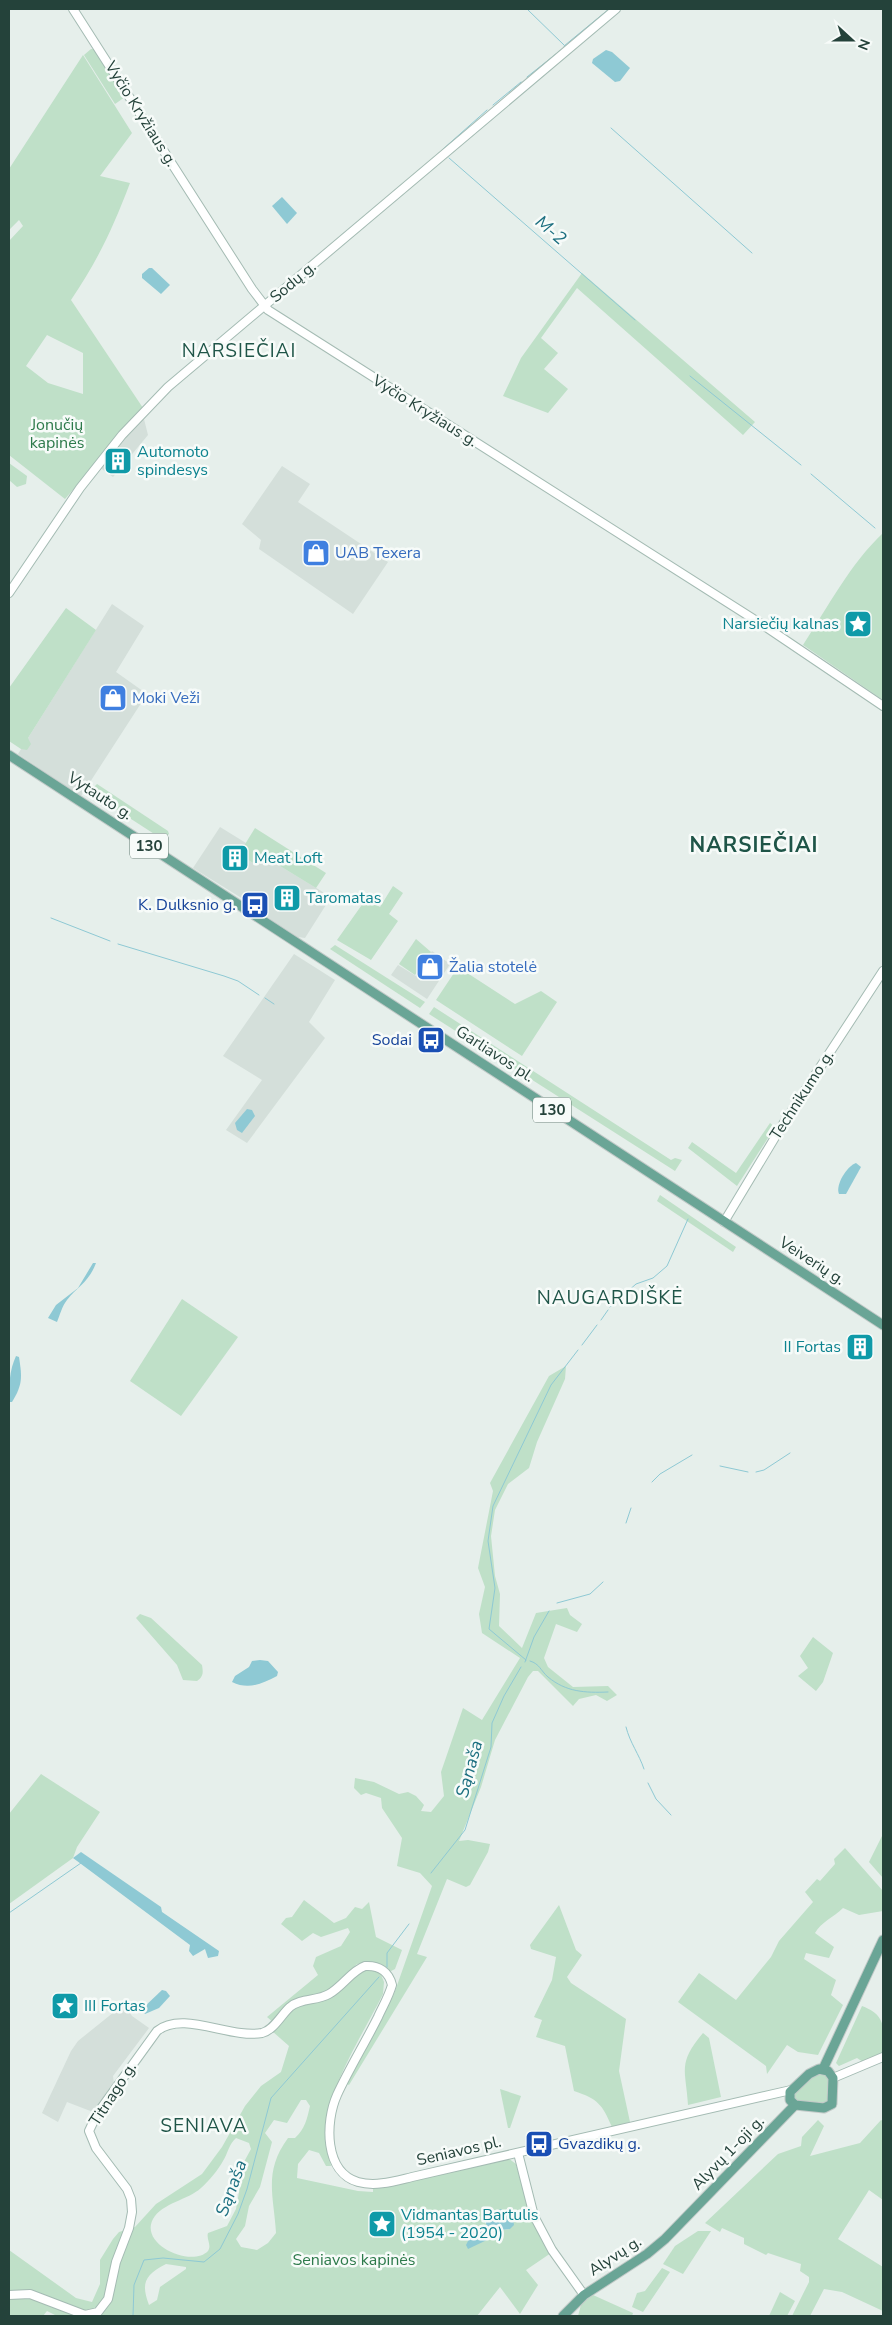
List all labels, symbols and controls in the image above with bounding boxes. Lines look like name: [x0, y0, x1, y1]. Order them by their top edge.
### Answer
north arrow: [827, 15, 877, 65]
text: N: [853, 36, 874, 53]
street label: Vyčio Kryžiaus g.: [99, 56, 182, 171]
water label: M-2: [530, 210, 572, 250]
street label: Sodų g.: [265, 256, 321, 308]
district label: NARSIEČIAI: [182, 338, 296, 364]
street label: Vyčio Kryžiaus g.: [367, 369, 482, 452]
park label: Jonučių kapinės: [30, 414, 84, 454]
place label: Automoto spindesys: [137, 441, 209, 481]
building icon: Automoto spindesys: [103, 446, 133, 476]
shop icon: UAB Texera: [301, 538, 331, 568]
place label: UAB Texera: [335, 542, 421, 564]
place icon: Narsiečių kalnas: [843, 609, 873, 639]
place label: Narsiečių kalnas: [723, 613, 839, 635]
shop icon: Moki Veži: [98, 683, 128, 713]
place label: Moki Veži: [132, 687, 200, 709]
street label: Vytauto g.: [62, 766, 137, 825]
district label: NARSIEČIAI: [689, 831, 819, 859]
road number: 130: [130, 834, 168, 858]
building icon: Meat Loft: [220, 843, 250, 873]
place label: Meat Loft: [254, 847, 323, 869]
building icon: Taromatas: [272, 883, 302, 913]
place label: Taromatas: [306, 887, 381, 909]
bus stop icon: K. Dulksnio g.: [240, 890, 270, 920]
place label: K. Dulksnio g.: [138, 894, 236, 916]
shop icon: Žalia stotelė: [415, 952, 445, 982]
place label: Žalia stotelė: [449, 956, 537, 978]
street label: Garliavos pl.: [452, 1020, 538, 1088]
bus stop icon: Sodai: [416, 1025, 446, 1055]
place label: Sodai: [372, 1029, 412, 1051]
street label: Technikumo g.: [765, 1046, 839, 1144]
road number: 130: [533, 1098, 571, 1122]
street label: Veiverių g.: [774, 1231, 849, 1291]
district label: NAUGARDIŠKĖ: [537, 1285, 683, 1311]
building icon: II Fortas: [845, 1332, 875, 1362]
place label: II Fortas: [783, 1336, 841, 1358]
water label: Sąnaša: [450, 1738, 488, 1800]
place icon: III Fortas: [50, 1991, 80, 2021]
place label: III Fortas: [84, 1995, 146, 2017]
street label: Titnago g.: [84, 2058, 142, 2130]
street label: Alyvų 1-oji g.: [687, 2111, 769, 2195]
district label: SENIAVA: [160, 2113, 248, 2139]
bus stop icon: Gvazdikų g.: [524, 2129, 554, 2159]
street label: Seniavos pl.: [414, 2131, 504, 2171]
place label: Gvazdikų g.: [558, 2133, 641, 2155]
water label: Sąnaša: [210, 2156, 252, 2220]
place label: Vidmantas Bartulis (1954 - 2020): [400, 2204, 538, 2244]
place icon: Vidmantas Bartulis (1954 - 2020): [367, 2209, 397, 2239]
street label: Alyvų g.: [584, 2231, 646, 2281]
park label: Seniavos kapinės: [292, 2249, 416, 2271]

